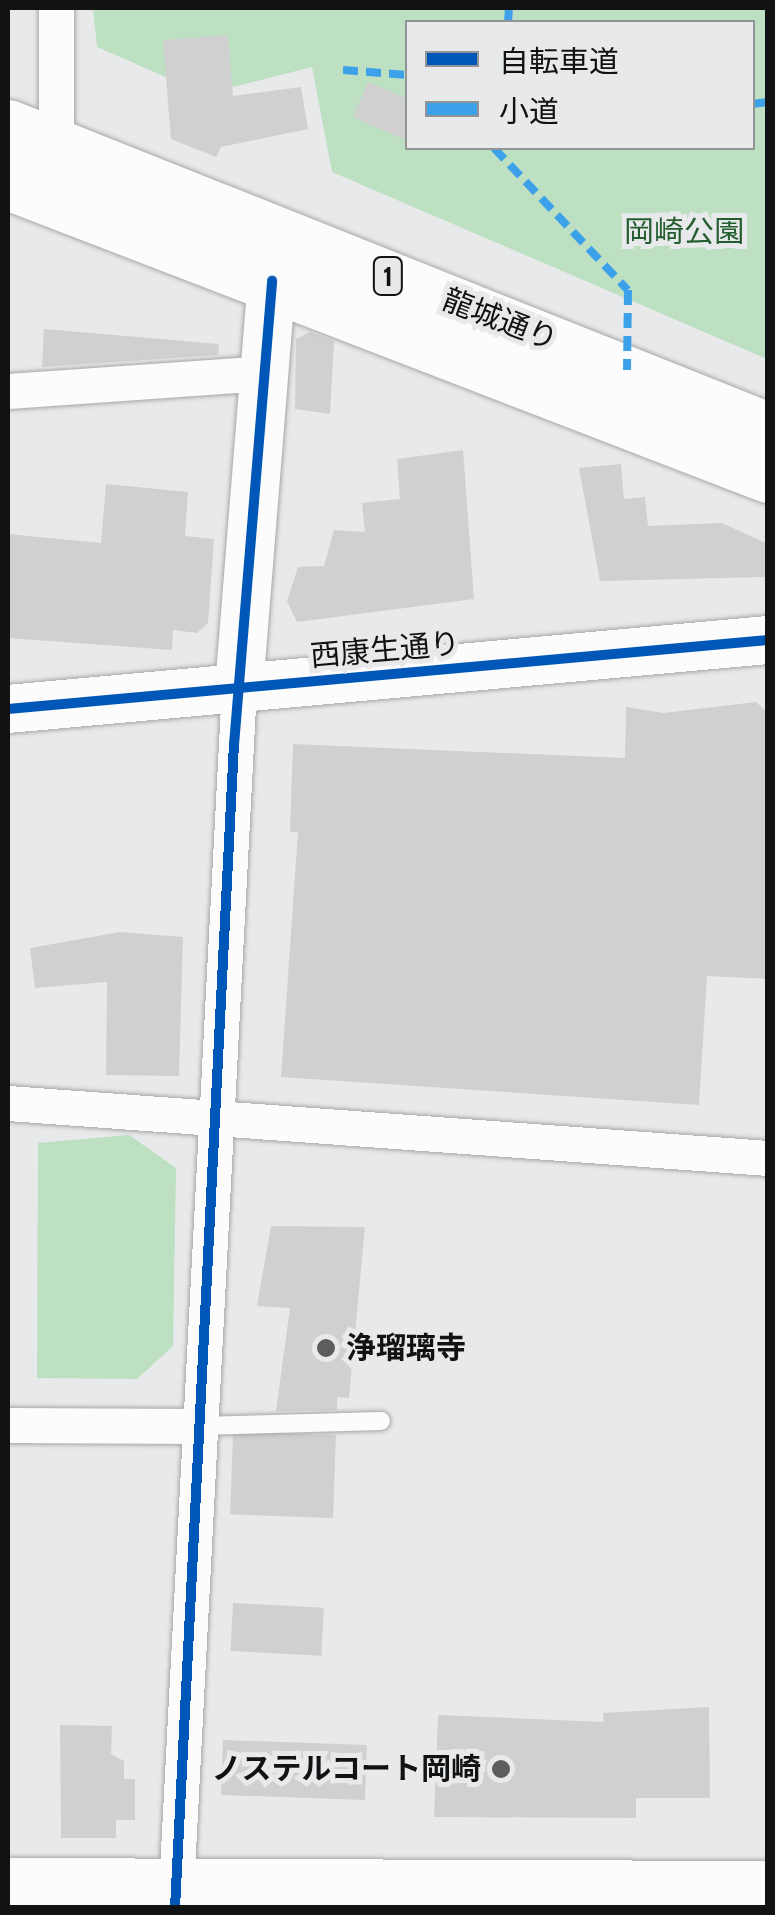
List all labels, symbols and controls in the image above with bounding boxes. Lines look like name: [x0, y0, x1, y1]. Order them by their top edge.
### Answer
legend: [405, 20, 755, 150]
text: 自転車道: [499, 43, 619, 80]
text: 小道: [499, 93, 559, 130]
park label: 岡崎公園: [624, 214, 744, 250]
road number: 1: [370, 253, 406, 299]
street label: 龍城通り: [438, 282, 562, 358]
street label: 西康生通り: [309, 626, 461, 674]
place label: 浄瑠璃寺: [346, 1330, 466, 1366]
marker: 浄瑠璃寺: [315, 1337, 337, 1359]
place label: ノステルコート岡崎: [211, 1751, 481, 1787]
marker: ノステルコート岡崎: [490, 1758, 512, 1780]

